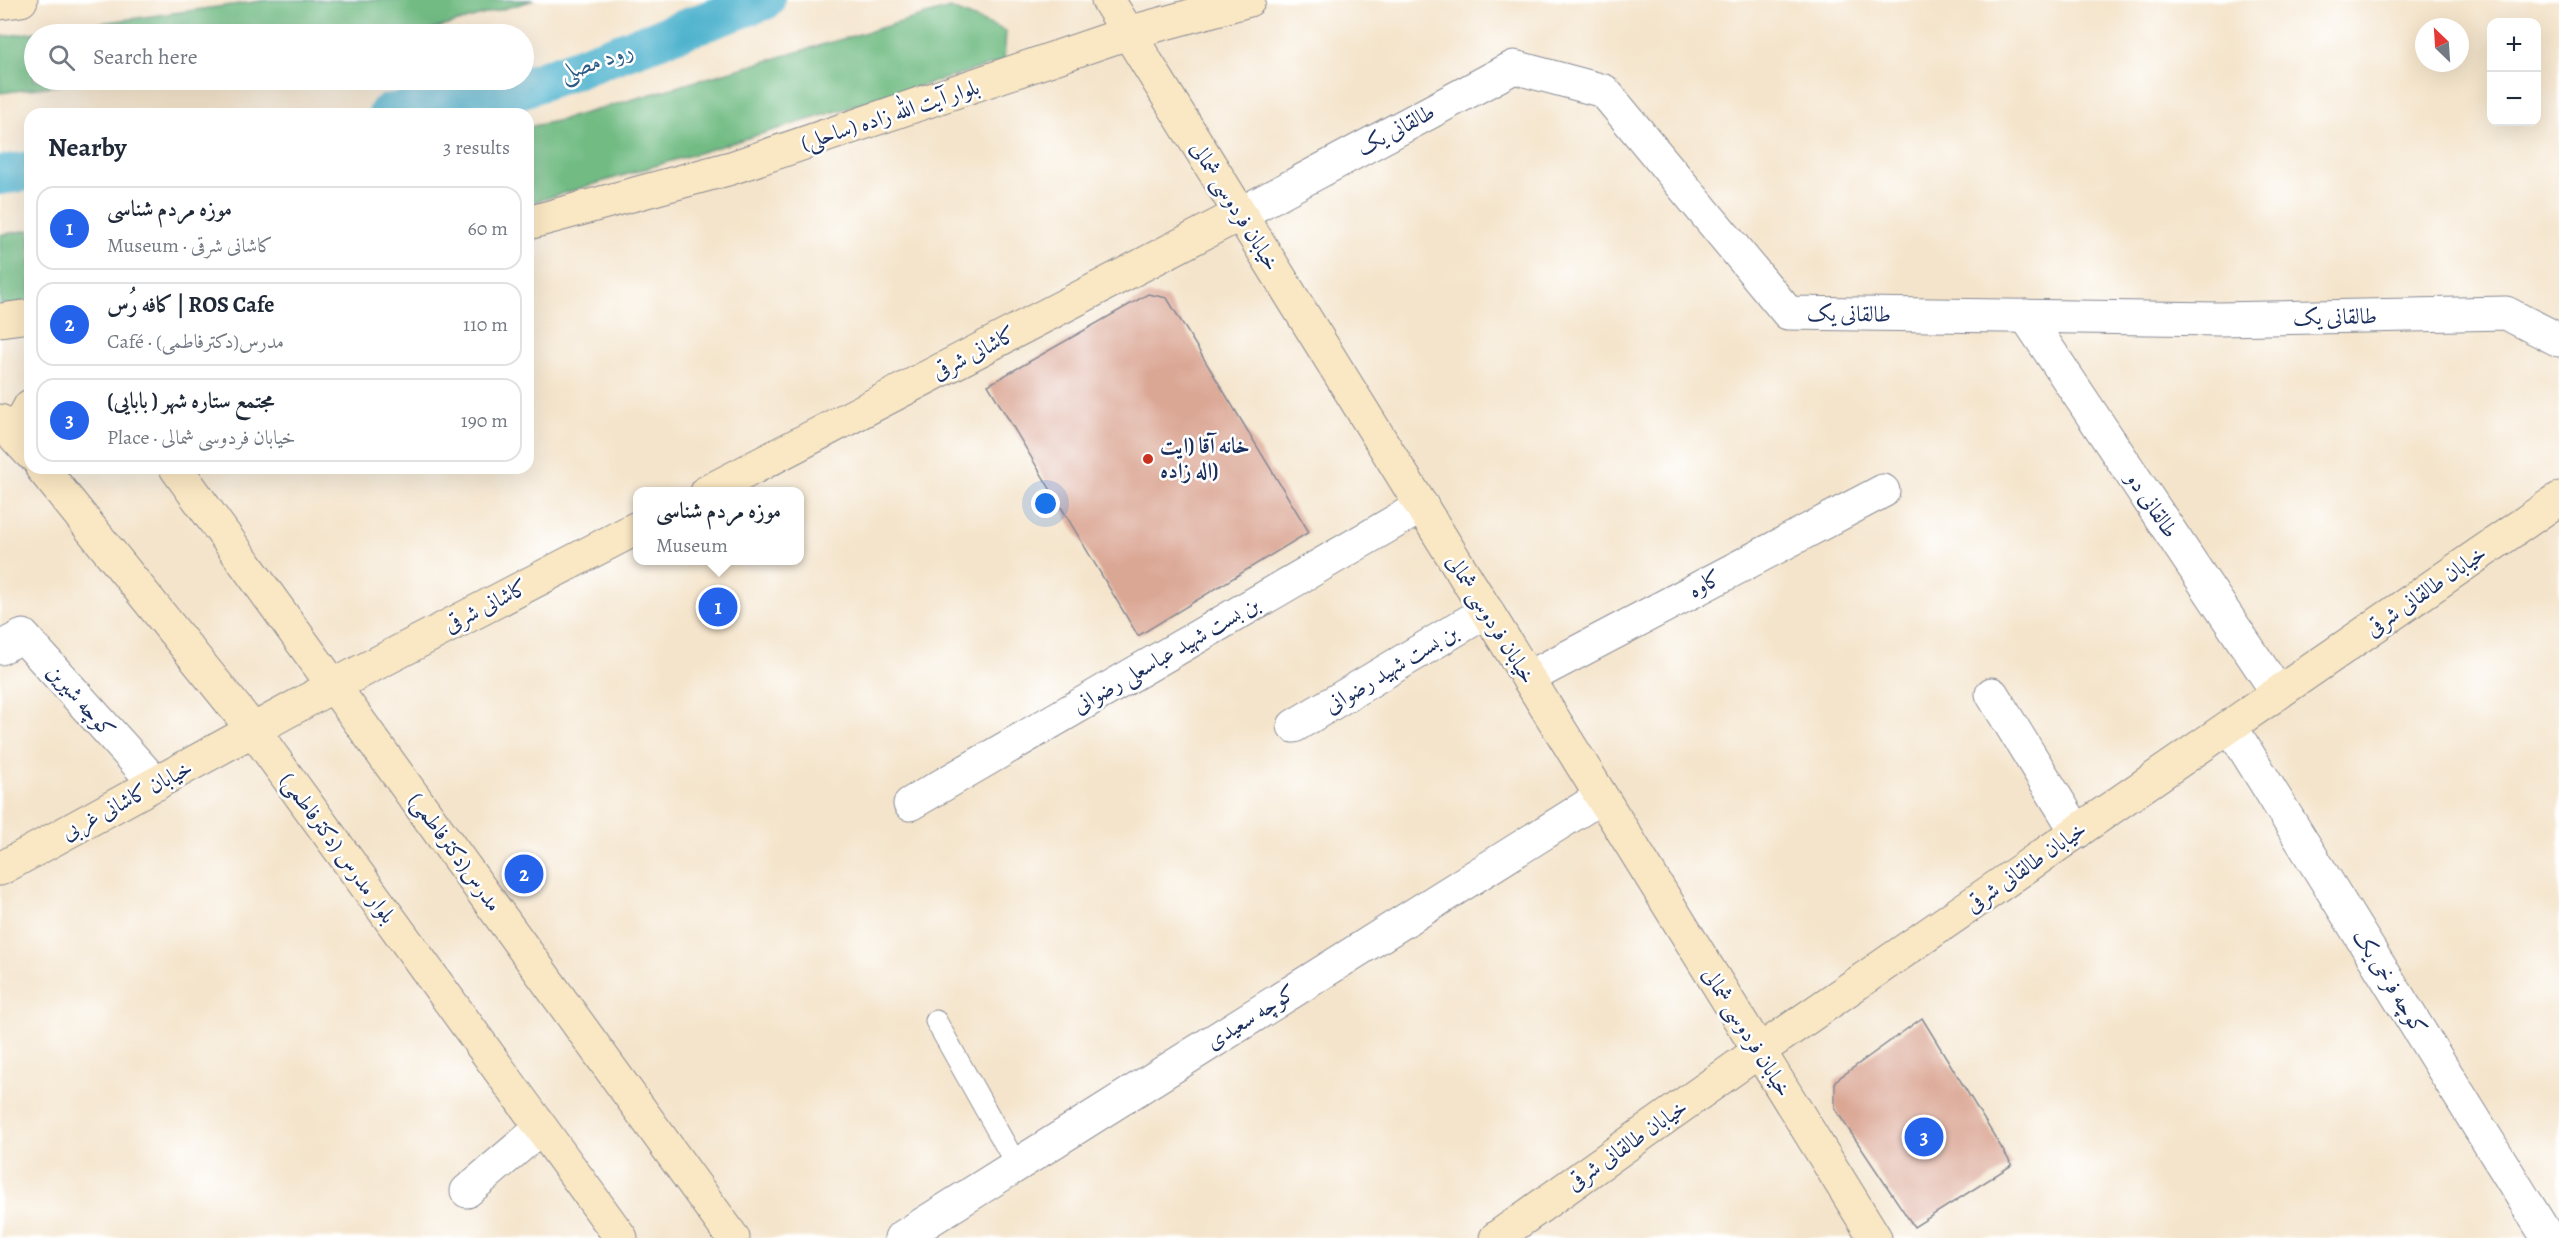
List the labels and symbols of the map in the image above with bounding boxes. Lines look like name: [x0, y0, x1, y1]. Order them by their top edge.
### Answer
north arrow: [2415, 18, 2469, 72]
water label: رود مصلی: [555, 33, 638, 90]
street label: بلوار آیت الله زاده (ساحلی): [796, 69, 983, 159]
street label: طالقانی یک: [1352, 97, 1440, 163]
street label: خیابان فردوسی شمالی: [1183, 135, 1287, 277]
street label: طالقانی یک: [1807, 298, 1891, 330]
street label: طالقانی یک: [2293, 301, 2377, 333]
street label: کاشانی شرقی: [927, 319, 1021, 387]
place label: خانه آقا (ایت اله زاده): [1160, 431, 1249, 486]
marker: خانه آقا (ایت اله زاده): [1141, 452, 1155, 466]
street label: طالقانی دو: [2118, 464, 2185, 544]
your location: [1031, 489, 1060, 518]
street label: خیابان طالقانی شرقی: [2359, 538, 2493, 644]
street label: خیابان فردوسی شمالی: [1439, 548, 1543, 690]
street label: کاوه: [1683, 563, 1727, 605]
street label: کاشانی شرقی: [439, 572, 533, 640]
pin: 1: [698, 584, 738, 630]
street label: بن بست شهید عباسعلی رضوانی: [1067, 589, 1265, 722]
street label: بن بست شهید رضوانی: [1319, 617, 1463, 721]
street label: کوچه شیرین: [40, 657, 122, 745]
street label: خیابان کاشانی غربی: [56, 753, 199, 848]
street label: بلوار مدرس (دکترفاطمی): [273, 766, 403, 930]
street label: مدرس(دکترفاطمی): [401, 786, 509, 918]
street label: خیابان طالقانی شرقی: [1959, 814, 2093, 920]
pin: 2: [504, 852, 544, 896]
street label: کوچه فرخی یک: [2346, 923, 2434, 1041]
street label: خیابان فردوسی شمالی: [1695, 961, 1799, 1103]
street label: کوچه سعیدی: [1200, 977, 1302, 1057]
street label: خیابان طالقانی شرقی: [1560, 1092, 1694, 1198]
pin: 3: [1904, 1114, 1944, 1160]

